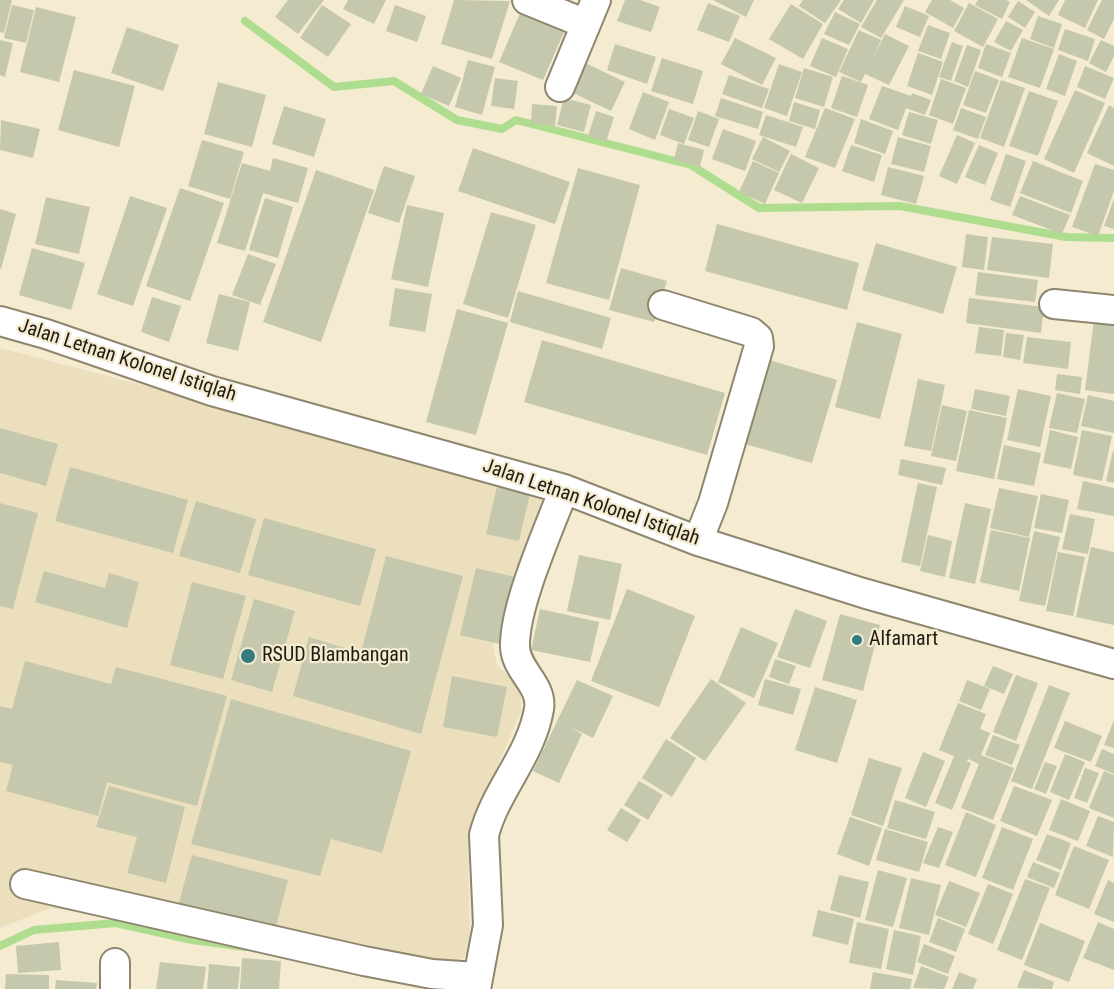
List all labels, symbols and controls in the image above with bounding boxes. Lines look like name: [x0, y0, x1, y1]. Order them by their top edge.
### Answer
street label: Jalan Letnan Kolonel Istiqlah: [15, 314, 239, 408]
street label: Jalan Letnan Kolonel Istiqlah: [479, 455, 703, 551]
place label: Alfamart: [869, 628, 938, 652]
marker: Alfamart: [850, 633, 864, 647]
place label: RSUD Blambangan: [262, 644, 409, 668]
marker: RSUD Blambangan: [239, 647, 257, 665]

